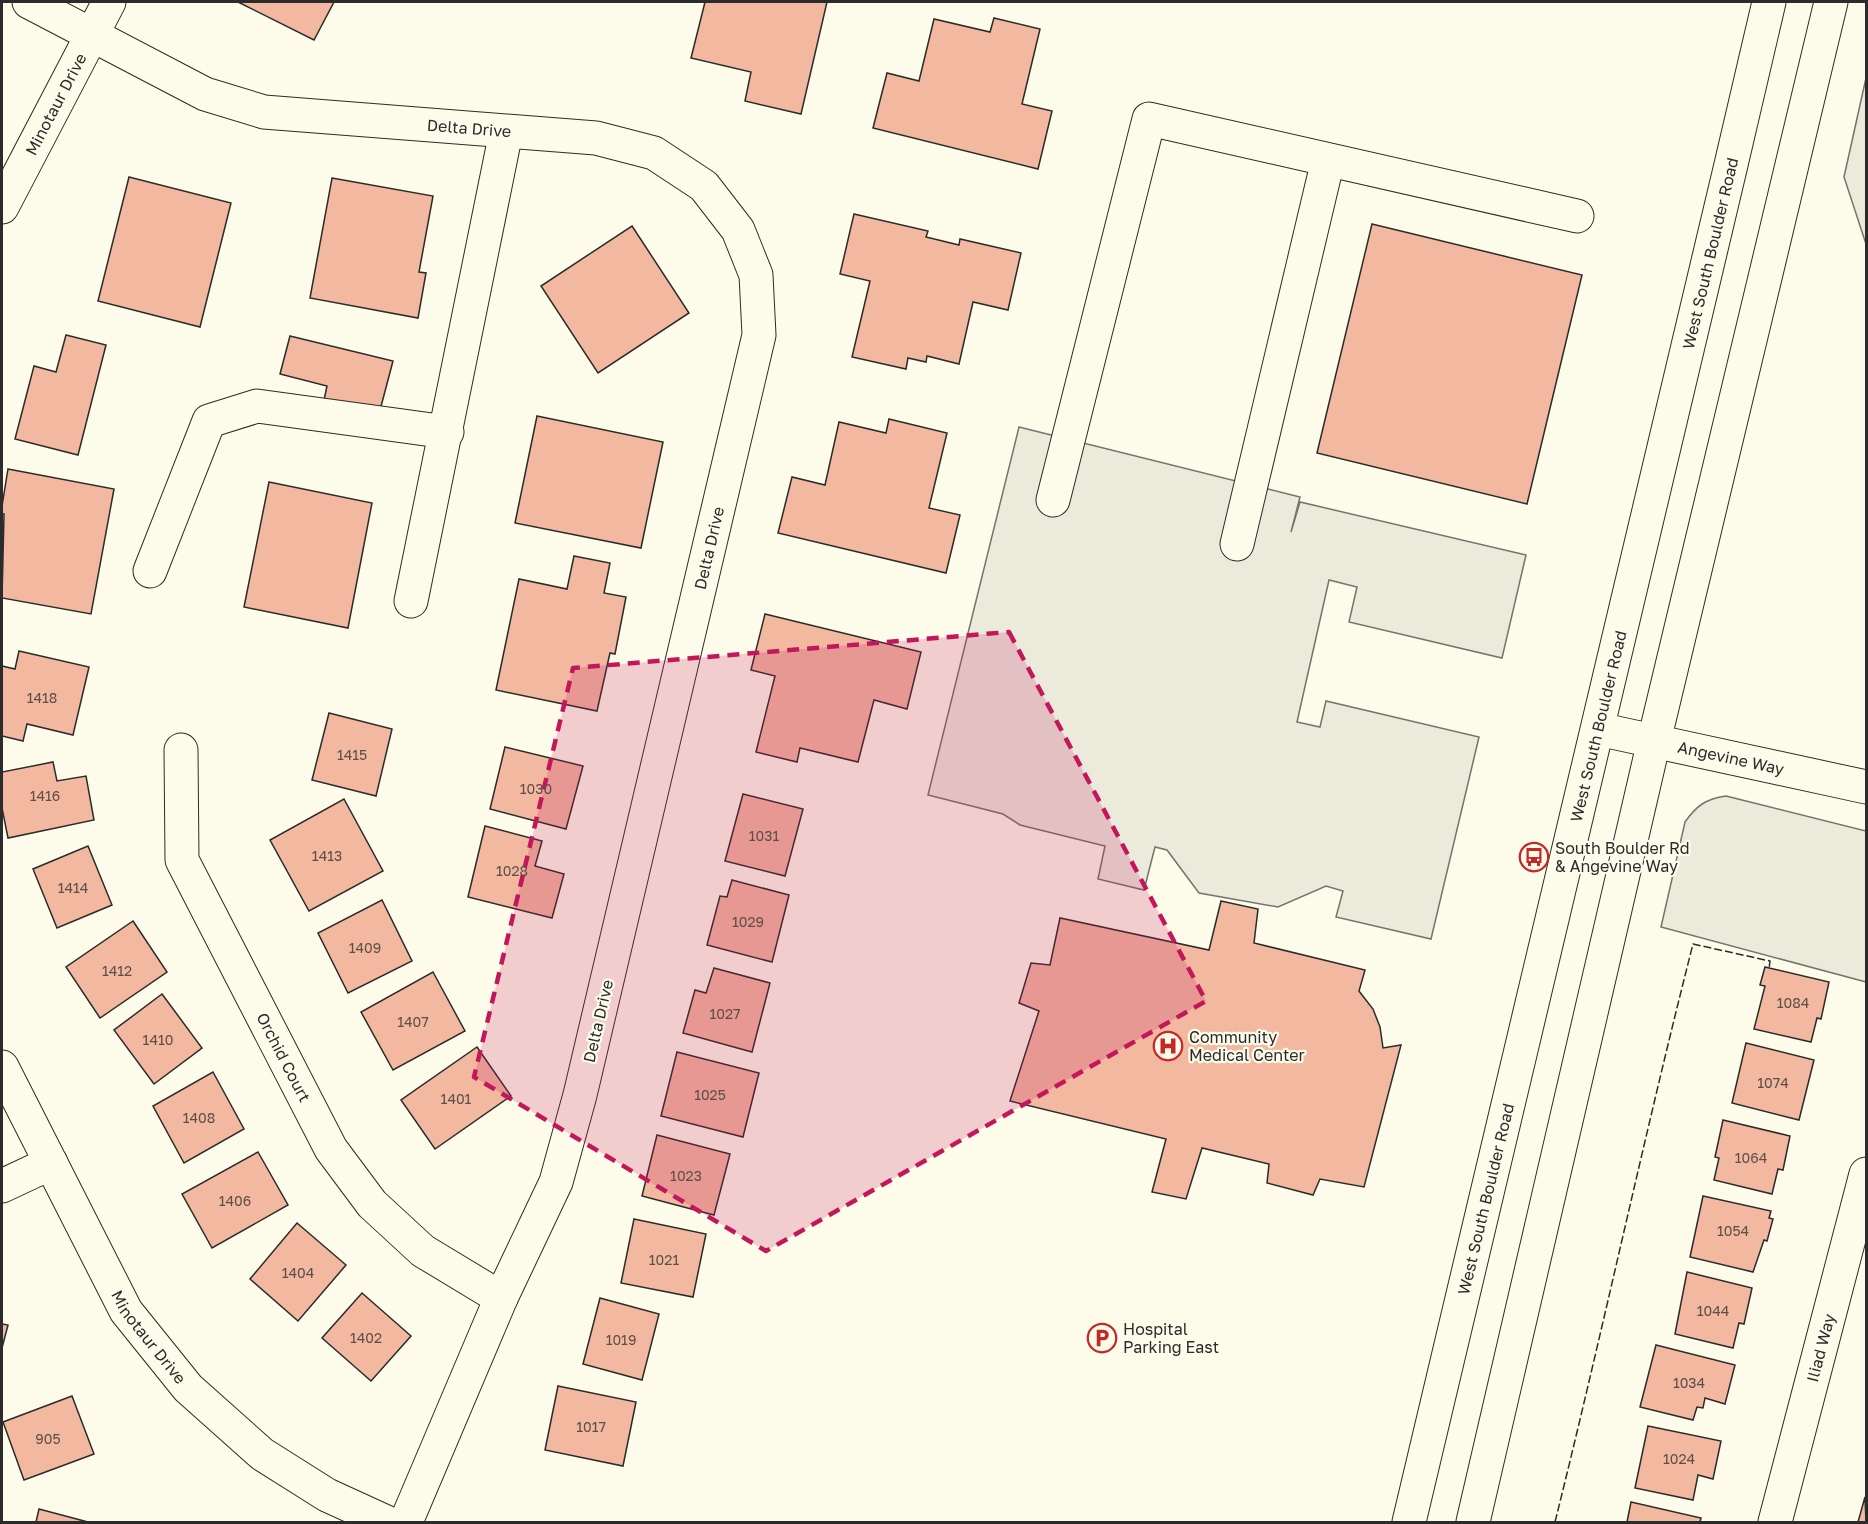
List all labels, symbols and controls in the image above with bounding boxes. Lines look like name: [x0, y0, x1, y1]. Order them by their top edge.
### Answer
street label: Minotaur Drive: [21, 50, 91, 159]
street label: Delta Drive: [426, 115, 512, 141]
street label: West South Boulder Road: [1678, 155, 1742, 351]
street label: Delta Drive: [690, 505, 728, 591]
street label: West South Boulder Road: [1566, 628, 1631, 824]
house number: 1418: [27, 689, 57, 706]
street label: Angevine Way: [1676, 737, 1786, 779]
house number: 1415: [337, 746, 367, 763]
house number: 1030: [520, 780, 552, 797]
house number: 1416: [30, 787, 60, 804]
house number: 1031: [749, 827, 779, 844]
place label: South Boulder Rd & Angevine Way: [1555, 838, 1690, 876]
bus stop icon: South Boulder Rd & Angevine Way: [1518, 841, 1550, 873]
house number: 1413: [312, 847, 342, 864]
house number: 1028: [496, 862, 528, 879]
house number: 1414: [58, 879, 88, 896]
house number: 1029: [732, 913, 764, 930]
house number: 1409: [349, 939, 381, 956]
house number: 1412: [102, 962, 132, 979]
street label: Delta Drive: [579, 978, 617, 1064]
house number: 1084: [1777, 994, 1809, 1011]
house number: 1027: [709, 1005, 741, 1022]
street label: Orchid Court: [252, 1009, 315, 1105]
house number: 1407: [397, 1013, 429, 1030]
place label: Community Medical Center: [1189, 1027, 1305, 1065]
hospital icon: Community Medical Center: [1152, 1030, 1184, 1062]
house number: 1410: [143, 1031, 173, 1048]
house number: 1074: [1757, 1074, 1789, 1091]
house number: 1025: [694, 1086, 726, 1103]
house number: 1401: [441, 1090, 472, 1107]
street label: West South Boulder Road: [1453, 1101, 1518, 1297]
house number: 1408: [183, 1109, 215, 1126]
house number: 1064: [1735, 1149, 1767, 1166]
house number: 1023: [670, 1167, 702, 1184]
house number: 1406: [219, 1192, 251, 1209]
house number: 1054: [1717, 1222, 1749, 1239]
house number: 1021: [649, 1251, 679, 1268]
house number: 1404: [282, 1264, 314, 1281]
street label: Minotaur Drive: [107, 1287, 191, 1388]
house number: 1044: [1697, 1302, 1729, 1319]
street label: Iliad Way: [1802, 1312, 1839, 1384]
place label: Hospital Parking East: [1123, 1319, 1219, 1357]
parking icon: Hospital Parking East: [1086, 1322, 1118, 1354]
house number: 1402: [350, 1329, 382, 1346]
house number: 1019: [606, 1331, 636, 1348]
house number: 1034: [1673, 1374, 1705, 1391]
house number: 1017: [576, 1418, 606, 1435]
house number: 905: [35, 1430, 61, 1447]
house number: 1024: [1663, 1450, 1695, 1467]

